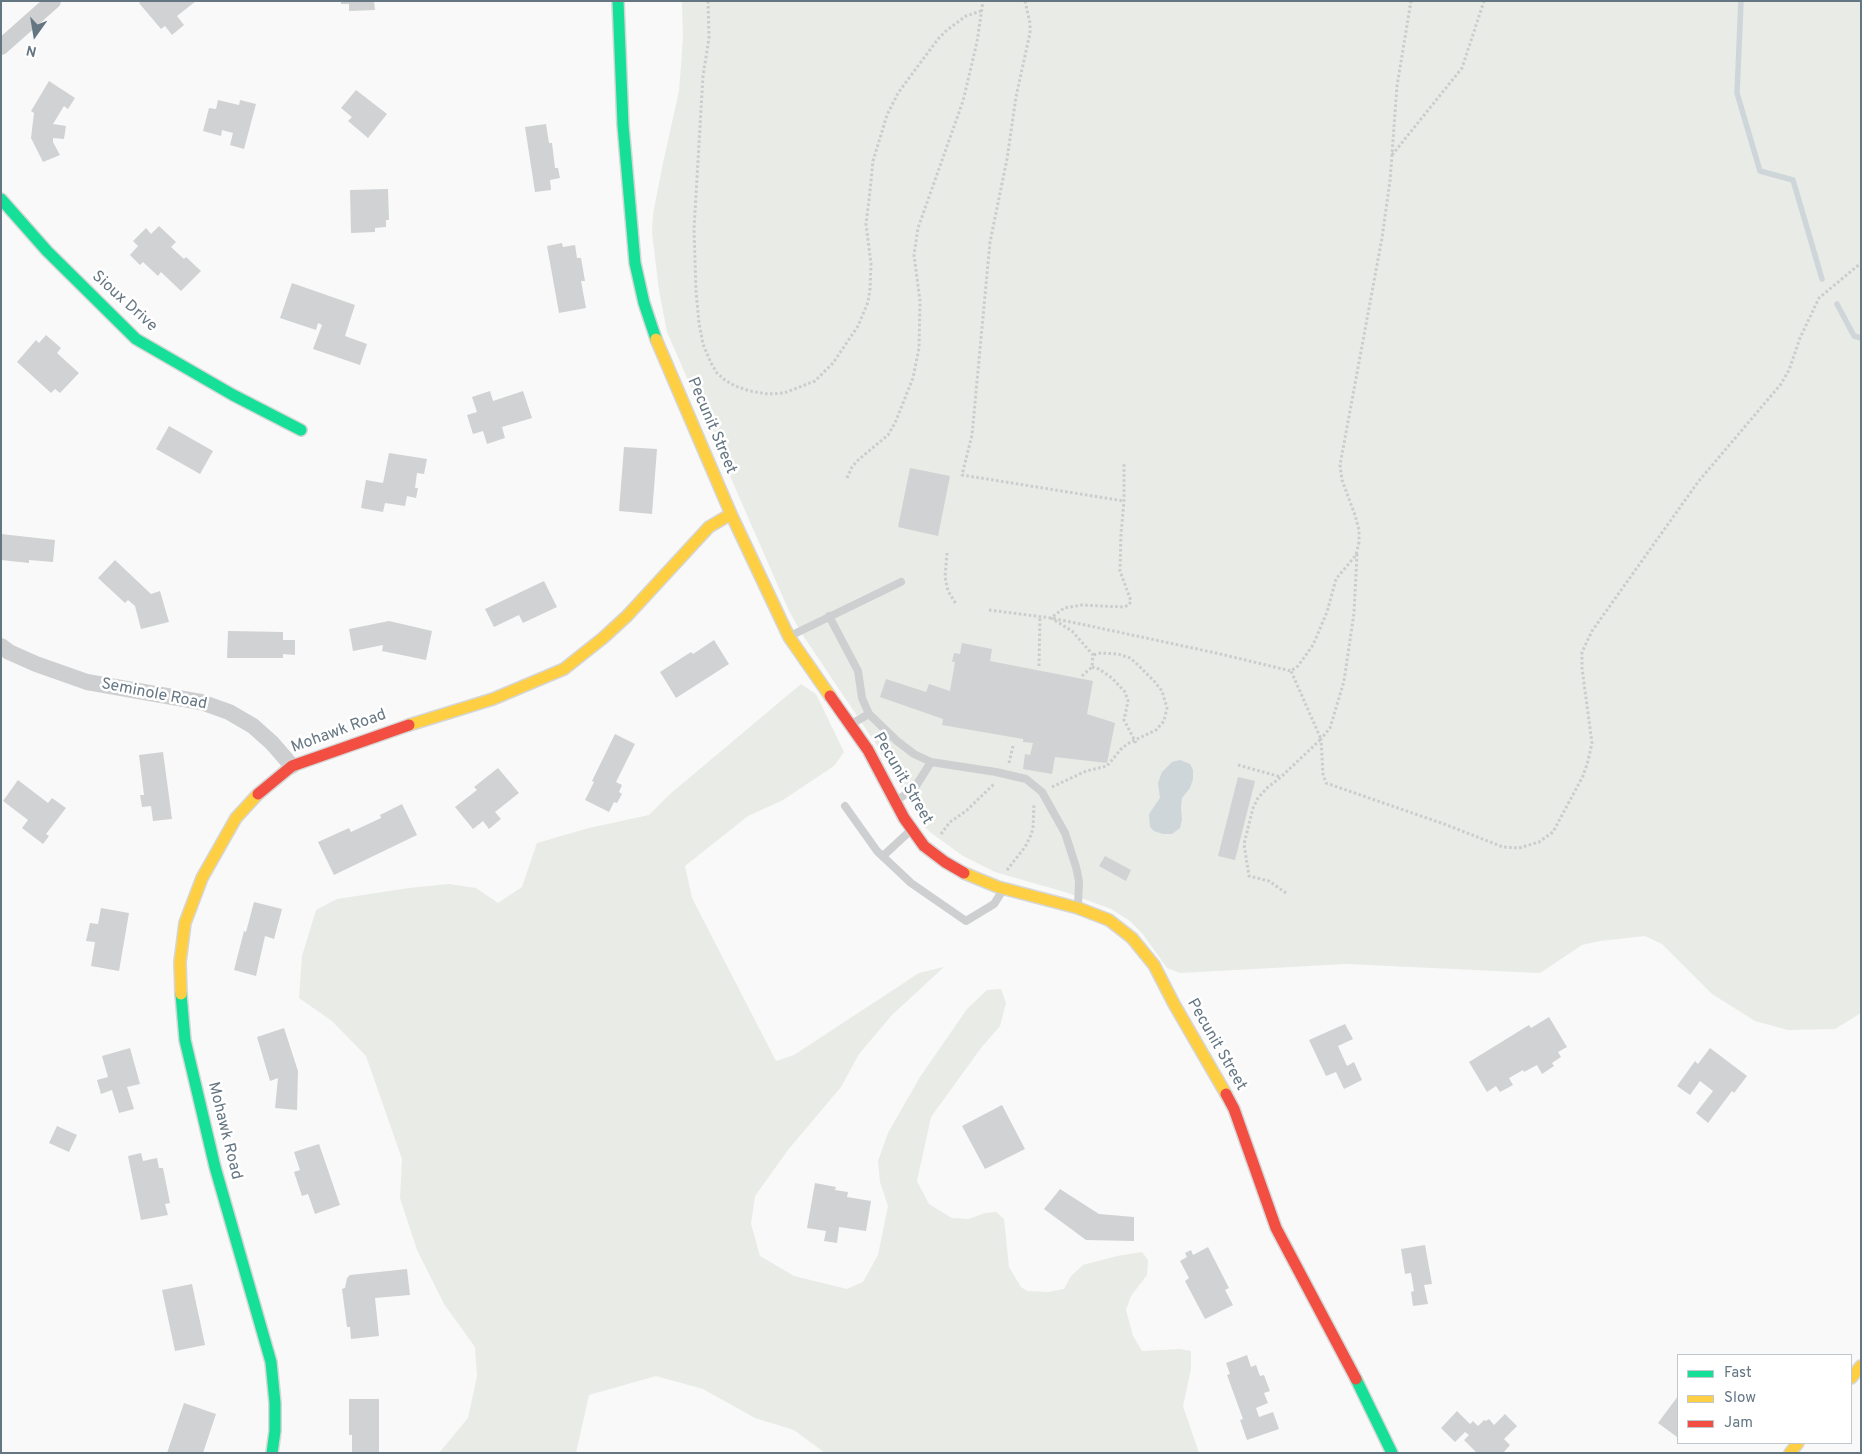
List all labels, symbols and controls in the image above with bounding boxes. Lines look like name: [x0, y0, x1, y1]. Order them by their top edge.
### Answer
north arrow: [10, 10, 60, 60]
text: N: [25, 41, 38, 60]
street label: Sioux Drive: [87, 268, 161, 336]
street label: Pecunit Street: [682, 375, 740, 477]
street label: Seminole Road: [99, 675, 209, 715]
street label: Mohawk Road: [289, 706, 389, 758]
street label: Pecunit Street: [868, 730, 936, 828]
street label: Pecunit Street: [1182, 996, 1250, 1094]
street label: Mohawk Road: [203, 1080, 245, 1182]
legend: [1677, 1354, 1852, 1444]
text: Fast: [1724, 1364, 1752, 1383]
text: Slow: [1724, 1389, 1756, 1408]
text: Jam: [1724, 1414, 1753, 1433]

